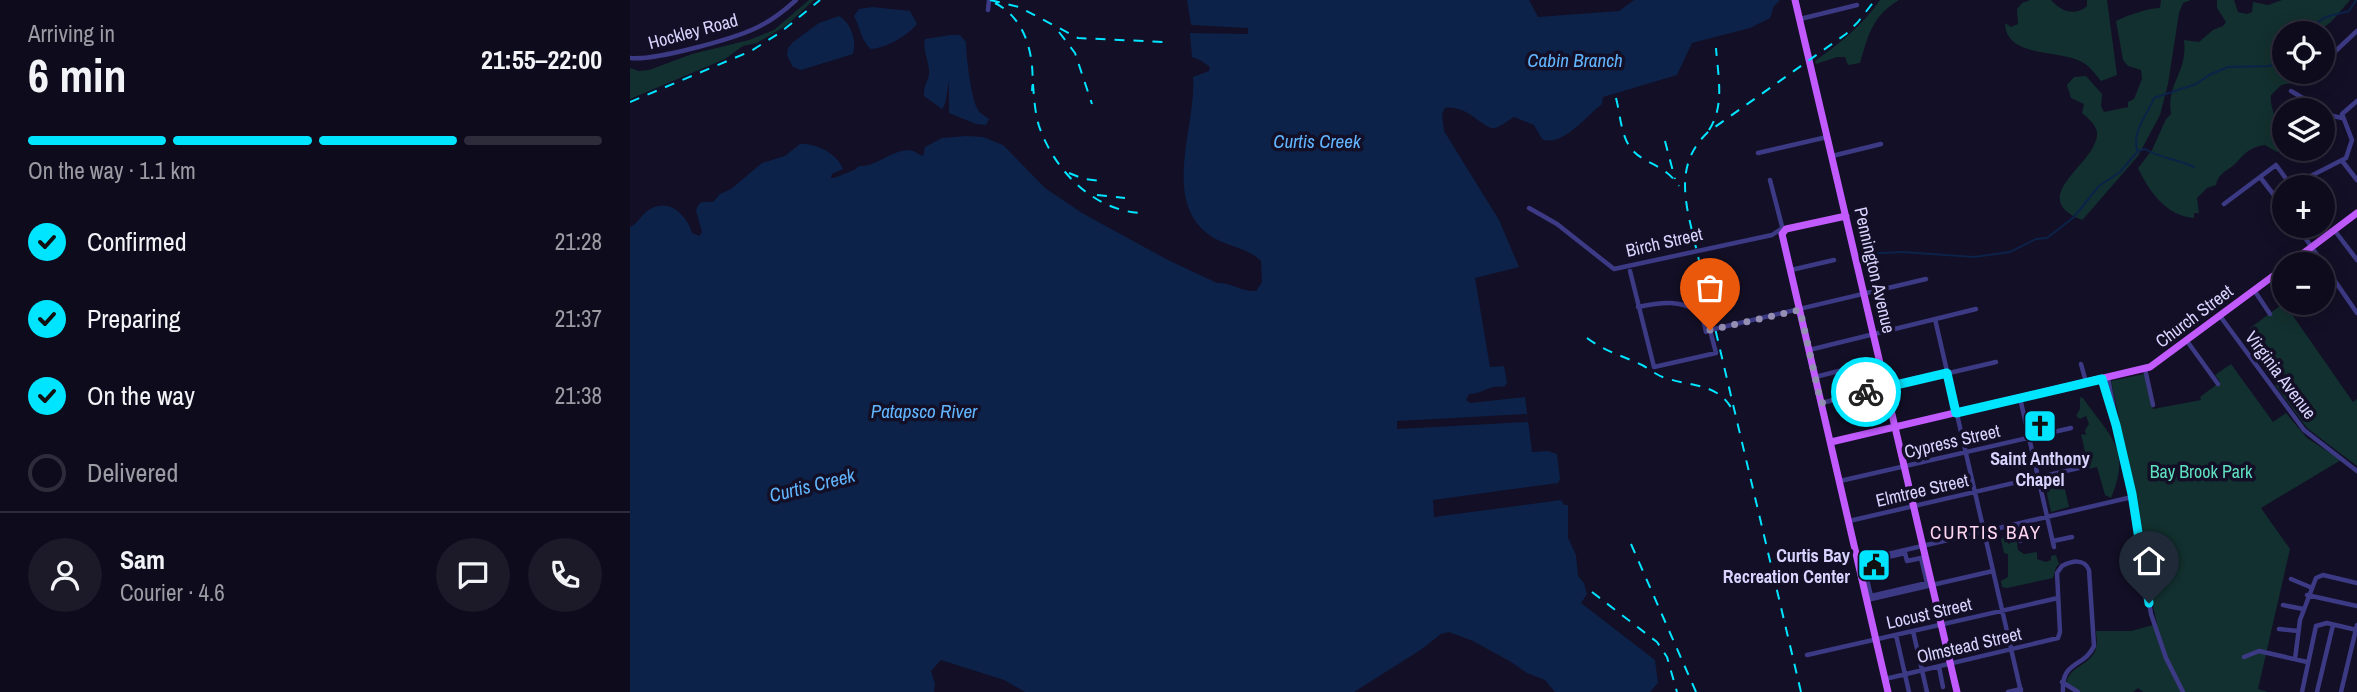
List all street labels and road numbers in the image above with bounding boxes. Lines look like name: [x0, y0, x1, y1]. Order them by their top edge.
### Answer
street label: Hockley Road: [645, 7, 741, 55]
street label: Pennington Avenue: [1848, 205, 1902, 335]
street label: Birch Street: [1623, 221, 1705, 263]
street label: Church Street: [2150, 279, 2238, 353]
street label: Virginia Avenue: [2240, 326, 2322, 424]
street label: Cypress Street: [1902, 418, 2002, 464]
street label: Elmtree Street: [1873, 467, 1971, 513]
street label: Locust Street: [1884, 591, 1974, 635]
street label: Olmstead Street: [1914, 621, 2024, 669]

